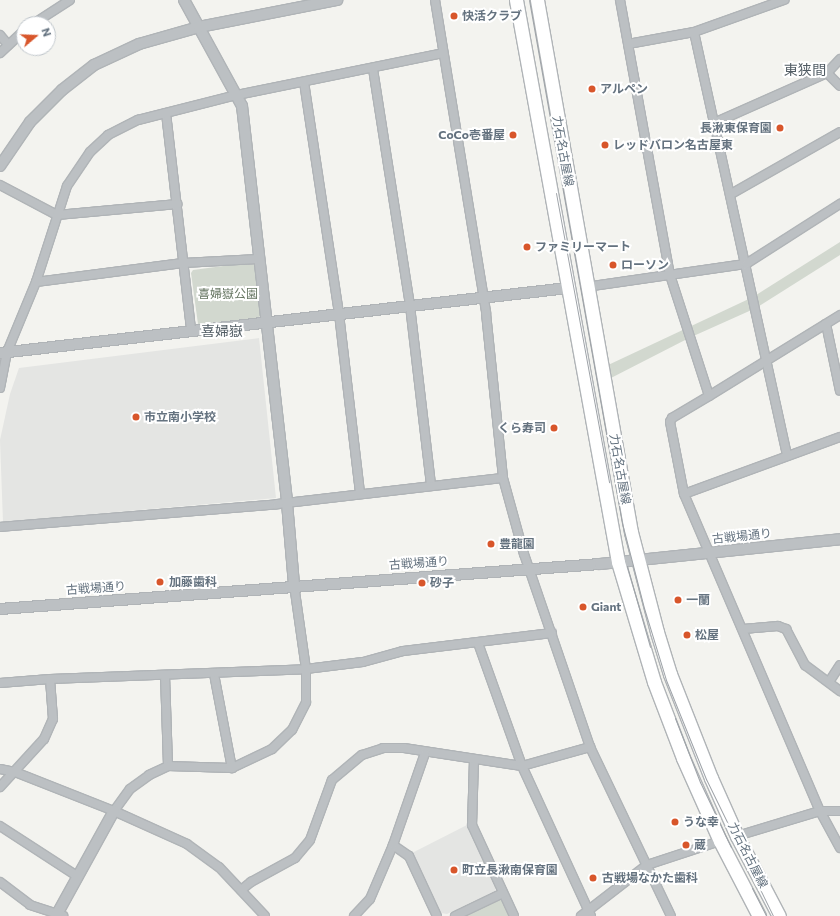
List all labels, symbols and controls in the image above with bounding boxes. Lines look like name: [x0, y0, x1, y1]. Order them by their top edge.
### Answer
place label: 快活クラブ: [462, 9, 522, 23]
marker: 快活クラブ: [449, 11, 459, 21]
north arrow: [16, 16, 56, 56]
text: N: [39, 26, 54, 38]
district label: 東狭間: [784, 62, 826, 78]
place label: アルペン: [600, 82, 648, 96]
marker: アルペン: [587, 84, 597, 94]
street label: 力石名古屋線: [550, 114, 576, 188]
place label: 長湫東保育園: [700, 121, 772, 135]
marker: 長湫東保育園: [775, 123, 785, 133]
place label: CoCo壱番屋: [438, 128, 505, 142]
marker: CoCo壱番屋: [508, 130, 518, 140]
place label: レッドバロン名古屋東: [613, 138, 733, 152]
marker: レッドバロン名古屋東: [600, 140, 610, 150]
place label: ファミリーマート: [535, 240, 631, 254]
marker: ファミリーマート: [522, 242, 532, 252]
place label: ローソン: [621, 258, 669, 272]
marker: ローソン: [608, 260, 618, 270]
park label: 喜婦嶽公園: [198, 287, 258, 301]
district label: 喜婦嶽: [201, 323, 243, 339]
place label: 市立南小学校: [144, 410, 216, 424]
marker: 市立南小学校: [131, 412, 141, 422]
place label: くら寿司: [498, 421, 546, 435]
marker: くら寿司: [549, 423, 559, 433]
street label: 力石名古屋線: [607, 432, 633, 506]
street label: 古戦場通り: [711, 526, 773, 546]
place label: 豊龍園: [499, 537, 535, 551]
marker: 豊龍園: [486, 539, 496, 549]
street label: 古戦場通り: [389, 554, 449, 572]
place label: 加藤歯科: [169, 575, 217, 589]
marker: 加藤歯科: [154, 576, 166, 588]
place label: 砂子: [430, 576, 454, 590]
marker: 砂子: [417, 578, 427, 588]
street label: 古戦場通り: [66, 579, 126, 597]
place label: 一蘭: [686, 593, 710, 607]
marker: 一蘭: [673, 595, 683, 605]
place label: Giant: [591, 600, 621, 614]
marker: Giant: [578, 602, 588, 612]
place label: 松屋: [695, 628, 719, 642]
marker: 松屋: [682, 630, 692, 640]
place label: うな幸: [683, 815, 719, 829]
marker: うな幸: [670, 817, 680, 827]
street label: 力石名古屋線: [725, 820, 771, 890]
place label: 蔵: [694, 838, 706, 852]
marker: 蔵: [681, 840, 691, 850]
place label: 町立長湫南保育園: [462, 863, 558, 877]
marker: 町立長湫南保育園: [449, 865, 459, 875]
place label: 古戦場なかた歯科: [602, 871, 698, 885]
marker: 古戦場なかた歯科: [587, 872, 599, 884]

